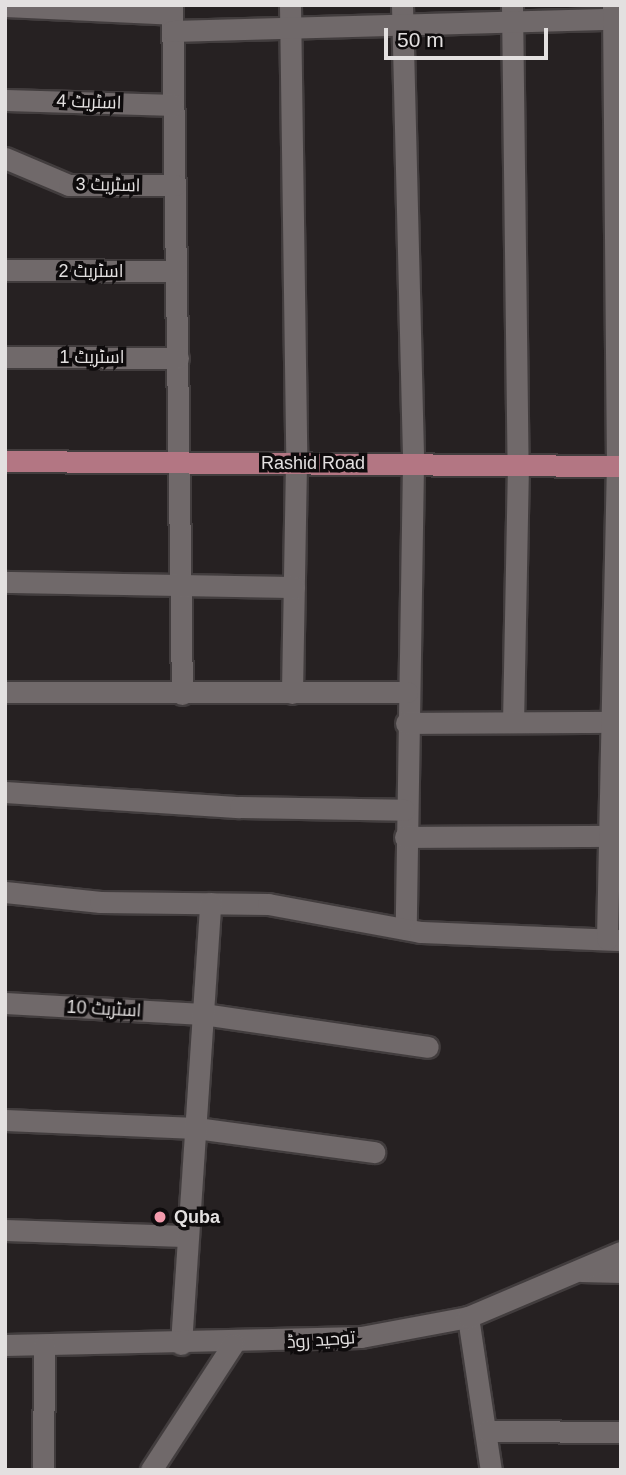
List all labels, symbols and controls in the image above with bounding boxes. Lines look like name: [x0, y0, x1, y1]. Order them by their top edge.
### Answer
scale bar: [388, 14, 552, 58]
text: 50 m: [397, 28, 444, 51]
street label: اسٹریٹ 4: [56, 90, 122, 114]
street label: اسٹریٹ 3: [75, 174, 141, 196]
street label: اسٹریٹ 2: [59, 260, 123, 282]
street label: اسٹریٹ 1: [60, 346, 124, 368]
street label: Rashid Road: [261, 452, 365, 474]
street label: اسٹریٹ 10: [66, 996, 142, 1022]
place label: Quba: [174, 1206, 220, 1228]
marker: Quba: [152, 1209, 168, 1225]
street label: توحید روڈ: [286, 1327, 356, 1353]

